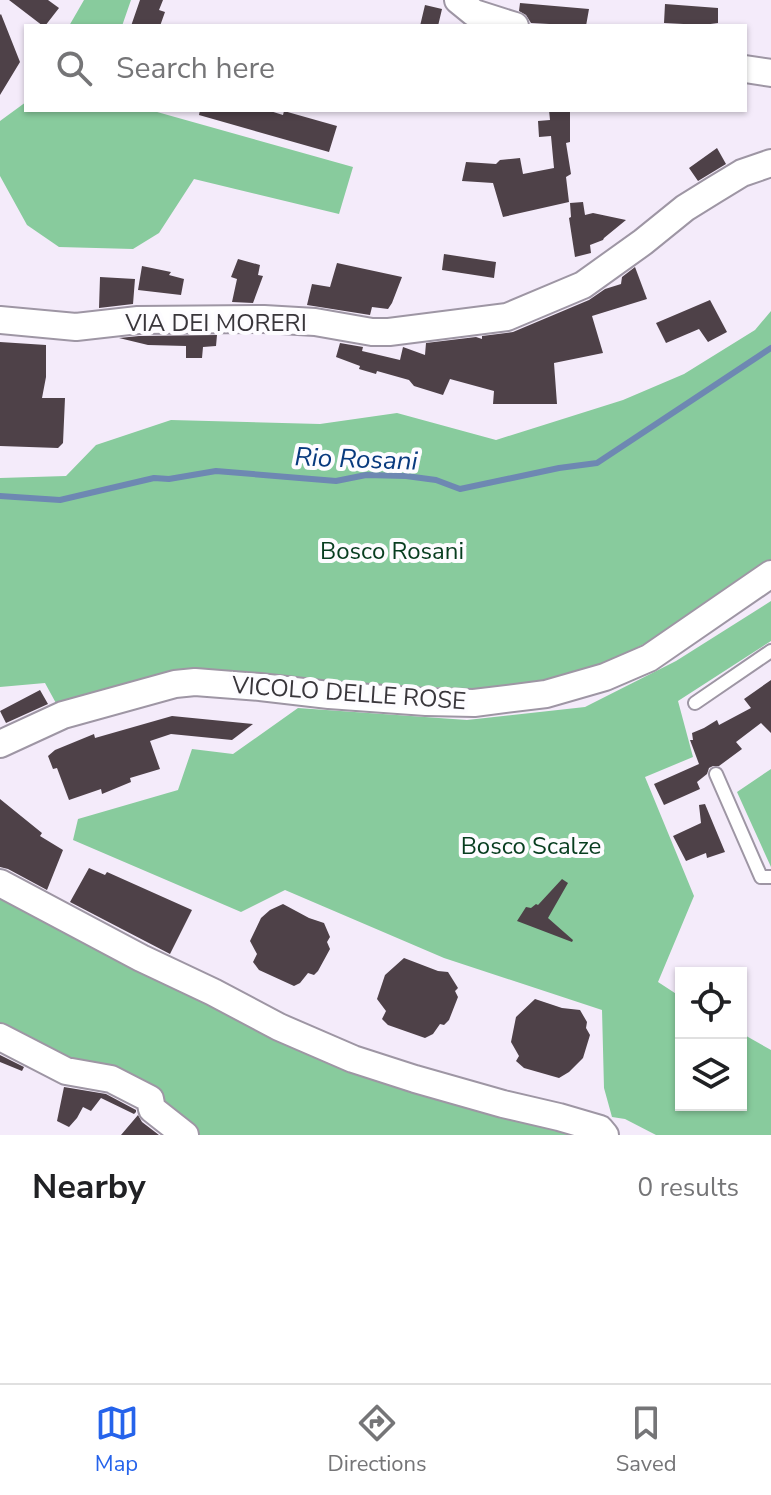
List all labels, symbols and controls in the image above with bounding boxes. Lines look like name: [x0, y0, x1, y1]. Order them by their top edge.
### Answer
search box: [24, 24, 747, 112]
icon: search: [52, 46, 96, 90]
text: Search here: [116, 48, 275, 89]
street label: VIA DEI MORERI: [124, 307, 307, 339]
water label: Rio Rosani: [294, 439, 419, 479]
park label: Bosco Rosani: [320, 535, 464, 567]
street label: VICOLO DELLE ROSE: [230, 669, 467, 717]
park label: Bosco Scalze: [461, 830, 601, 862]
map controls: [675, 967, 747, 1111]
button: locate: [675, 967, 747, 1039]
button: layers: [675, 1039, 747, 1111]
text: Nearby: [32, 1164, 146, 1210]
text: 0 results: [638, 1170, 739, 1205]
tab: Map: [95, 1401, 139, 1479]
tab: Directions: [328, 1401, 427, 1479]
tab: Saved: [616, 1401, 676, 1479]

